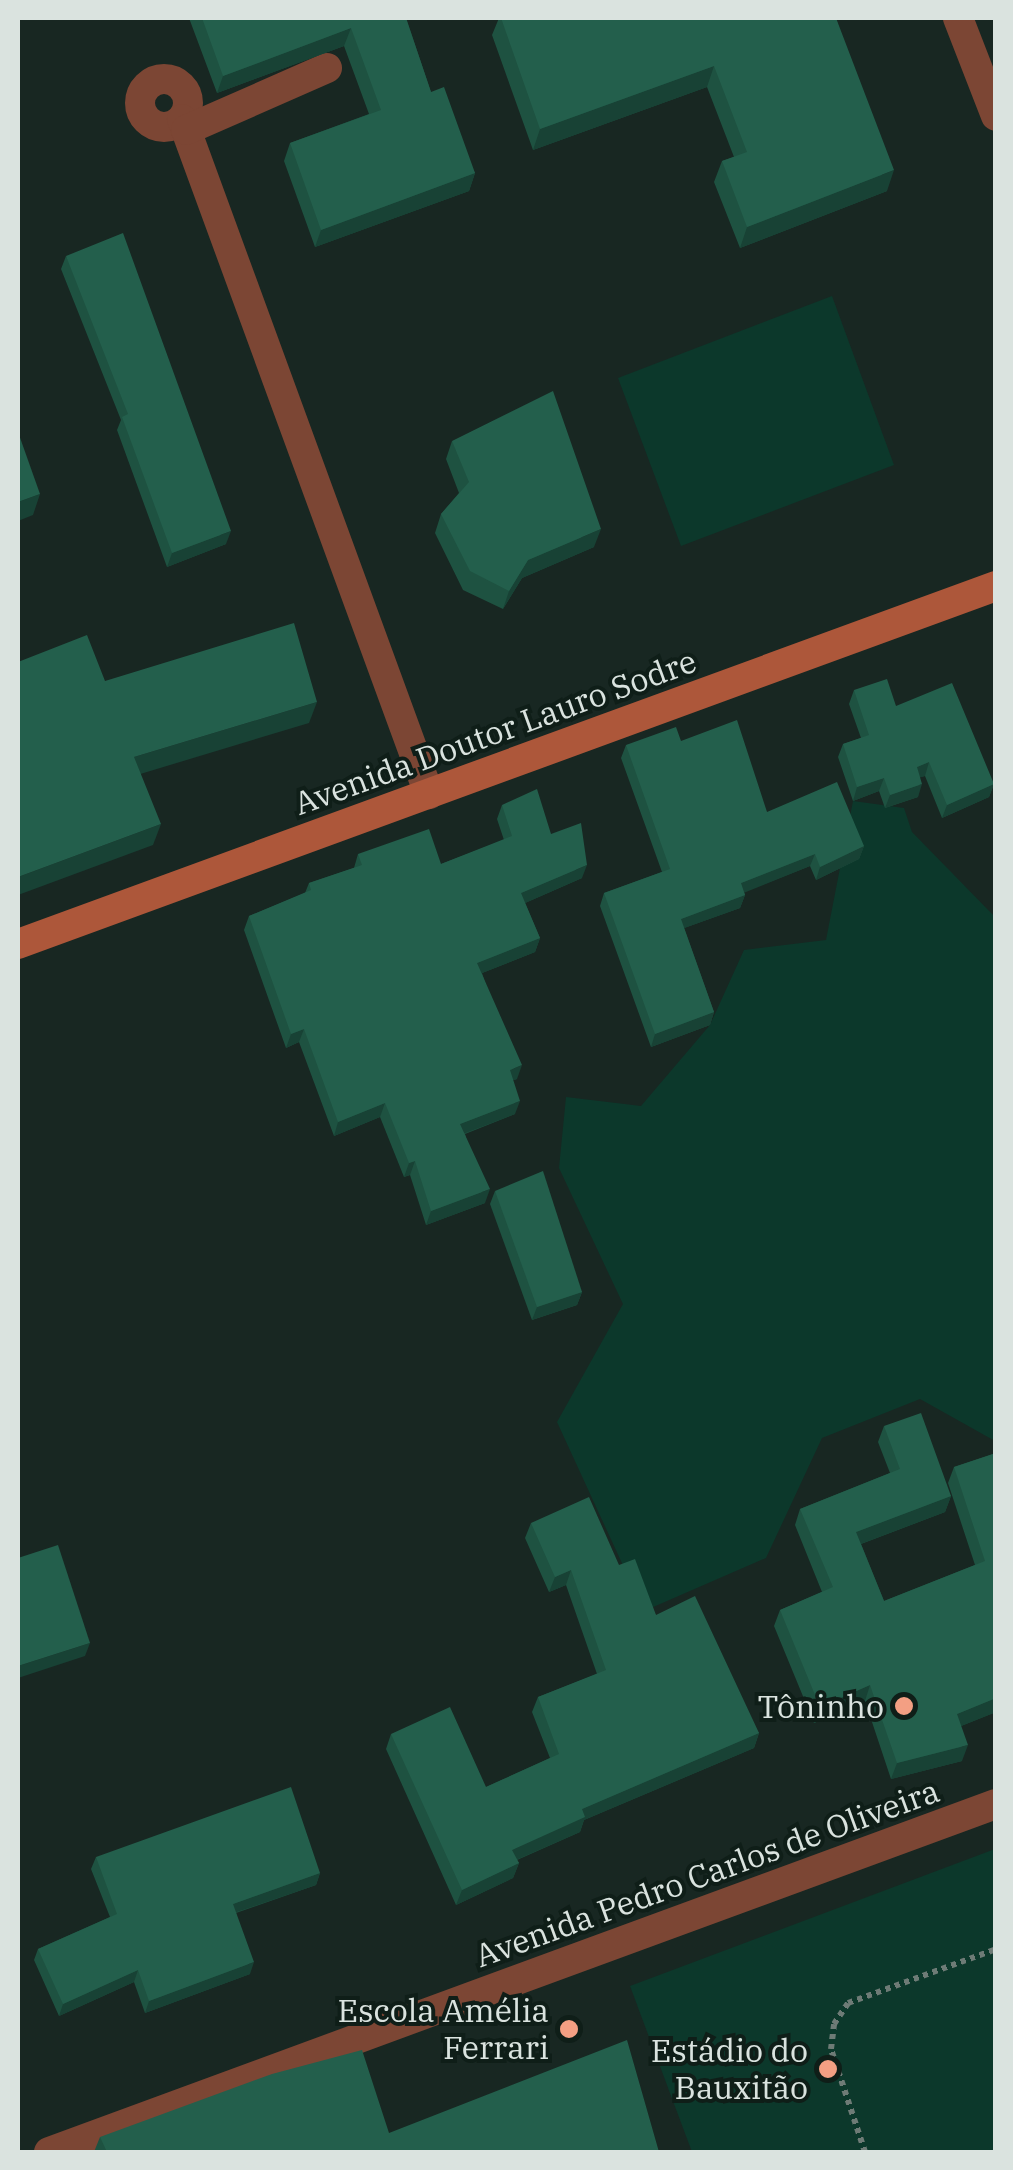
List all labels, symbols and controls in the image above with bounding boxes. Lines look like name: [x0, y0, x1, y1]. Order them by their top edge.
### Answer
street label: Avenida Doutor Lauro Sodre: [289, 641, 701, 823]
place label: Tôninho: [758, 1687, 884, 1725]
marker: Tôninho: [893, 1695, 915, 1717]
street label: Avenida Pedro Carlos de Oliveira: [470, 1771, 944, 1975]
place label: Escola Amélia Ferrari: [337, 1992, 549, 2067]
marker: Escola Amélia Ferrari: [558, 2018, 580, 2040]
place label: Estádio do Bauxitão: [651, 2032, 808, 2107]
marker: Estádio do Bauxitão: [817, 2058, 839, 2080]

